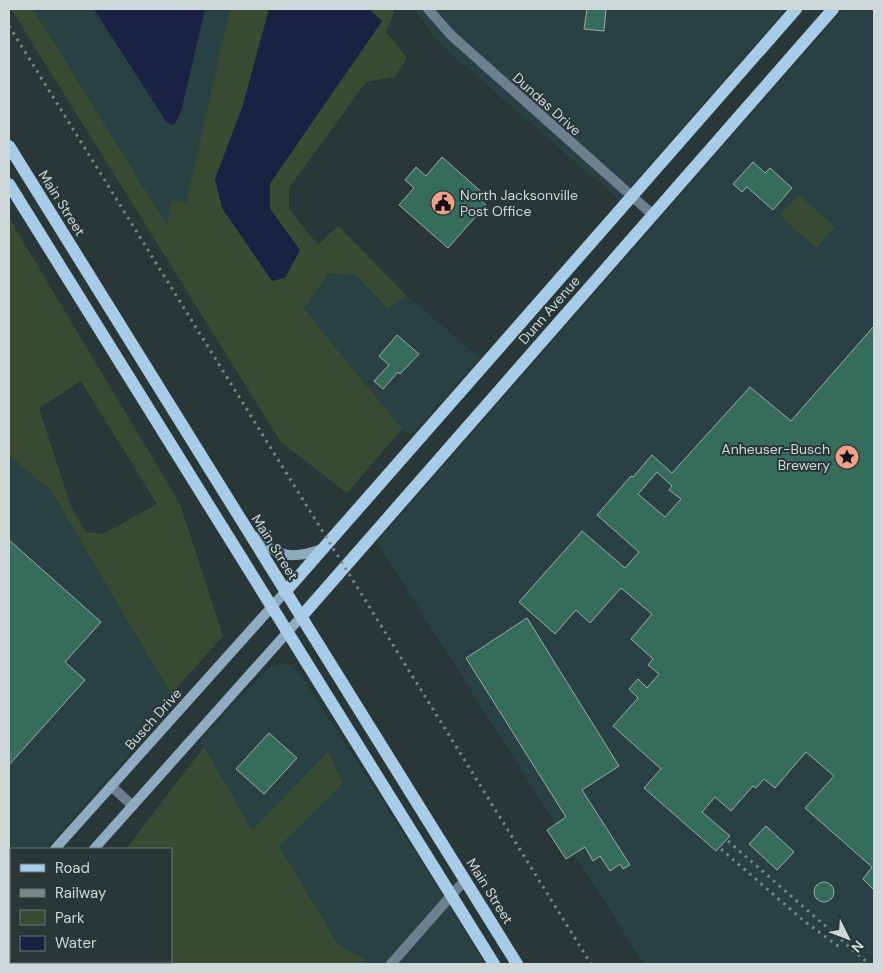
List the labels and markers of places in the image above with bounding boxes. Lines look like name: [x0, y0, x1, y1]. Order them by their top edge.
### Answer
place label: North Jacksonville Post Office: [460, 186, 578, 220]
public building icon: North Jacksonville Post Office: [430, 190, 456, 216]
place label: Anheuser-Busch Brewery: [721, 440, 830, 474]
place icon: Anheuser-Busch Brewery: [834, 444, 860, 470]

